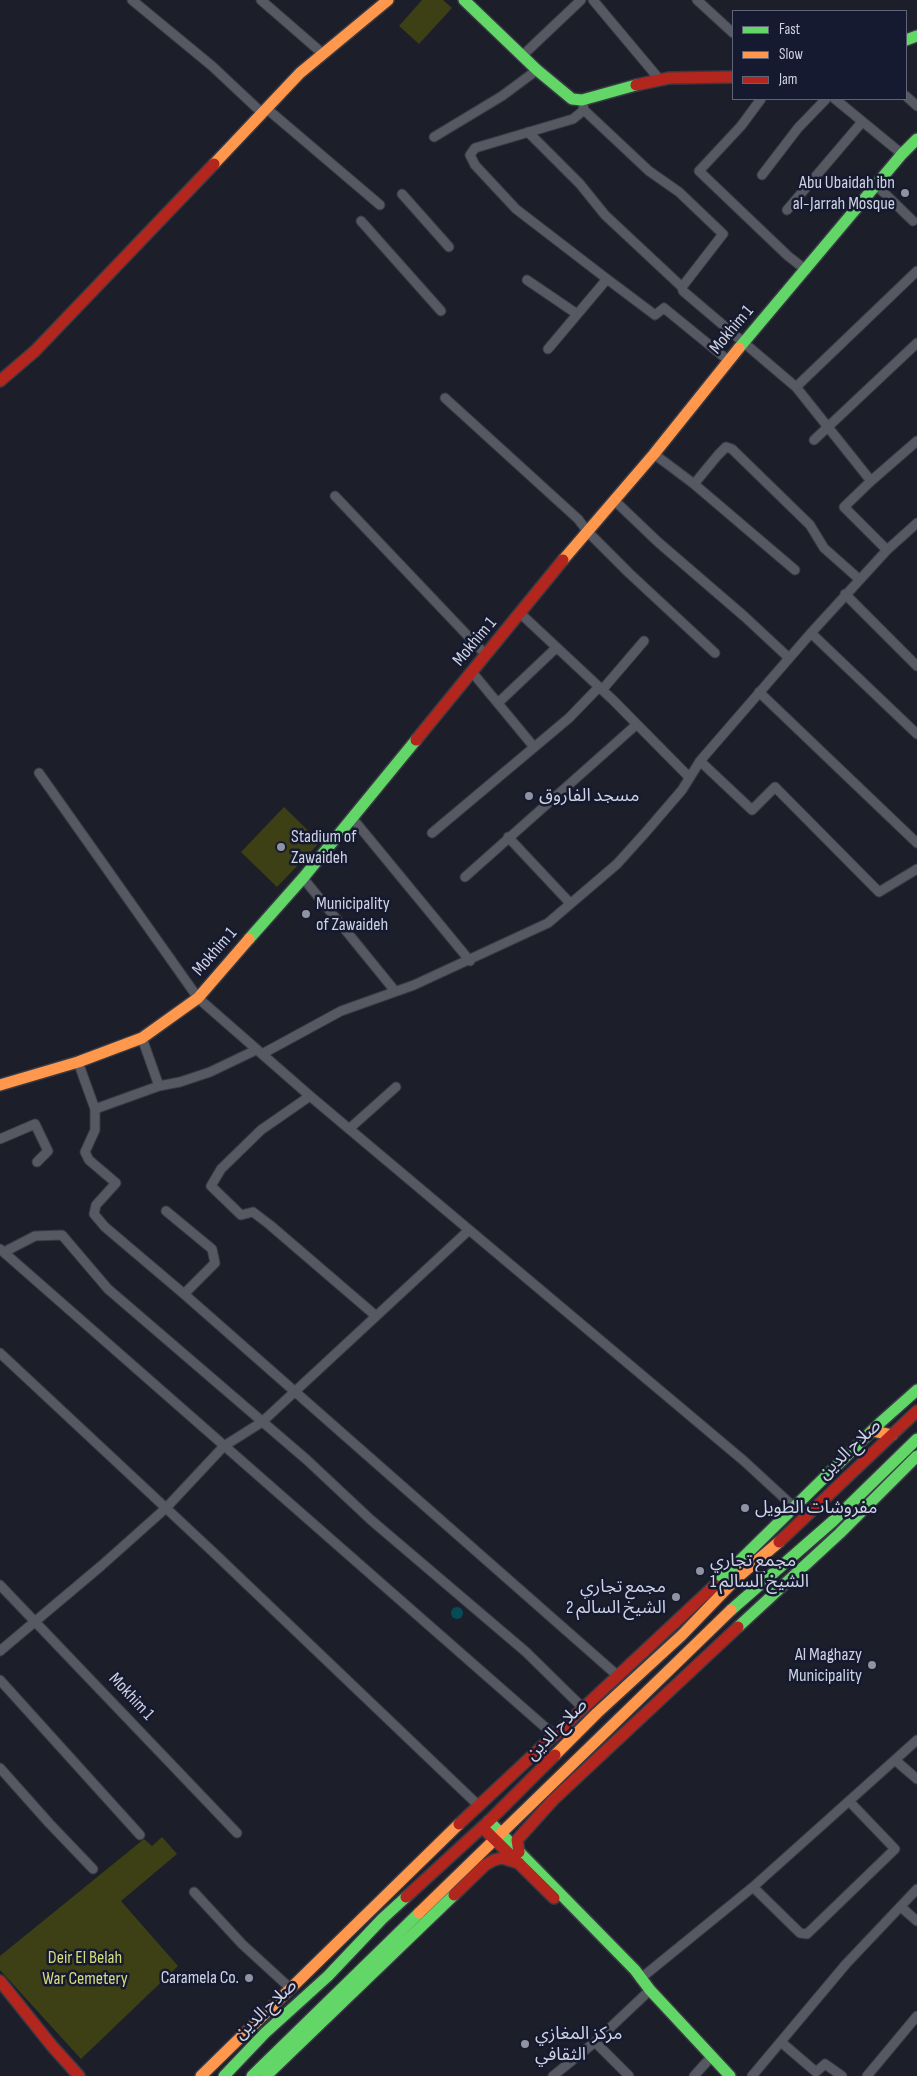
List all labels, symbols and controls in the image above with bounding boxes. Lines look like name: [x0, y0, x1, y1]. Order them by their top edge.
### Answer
legend: [732, 10, 907, 100]
text: Fast: [779, 20, 800, 39]
text: Slow: [779, 45, 803, 64]
text: Jam: [779, 70, 797, 89]
place label: Abu Ubaidah ibn al-Jarrah Mosque: [793, 172, 895, 214]
marker: Abu Ubaidah ibn al-Jarrah Mosque: [899, 187, 911, 199]
street label: Mokhim 1: [705, 301, 759, 359]
street label: Mokhim 1: [448, 613, 502, 671]
place label: مسجد الفاروق: [539, 785, 639, 807]
marker: مسجد الفاروق: [523, 790, 535, 802]
place label: Stadium of Zawaideh: [291, 826, 356, 869]
marker: Stadium of Zawaideh: [275, 841, 287, 853]
place label: Municipality of Zawaideh: [316, 893, 390, 936]
marker: Municipality of Zawaideh: [300, 908, 312, 920]
street label: Mokhim 1: [188, 923, 242, 981]
street label: صلاح الدين: [814, 1415, 886, 1485]
place label: مفروشات الطويل: [755, 1497, 877, 1519]
marker: مفروشات الطويل: [739, 1502, 751, 1514]
place label: مجمع تجاري الشيخ السالم 1: [710, 1550, 809, 1592]
marker: مجمع تجاري الشيخ السالم 1: [694, 1565, 706, 1577]
place label: مجمع تجاري الشيخ السالم 2: [566, 1576, 666, 1618]
marker: مجمع تجاري الشيخ السالم 2: [670, 1591, 682, 1603]
place label: Al Maghazy Municipality: [788, 1644, 862, 1686]
marker: Al Maghazy Municipality: [866, 1659, 878, 1671]
street label: Mokhim 1: [104, 1669, 158, 1725]
street label: صلاح الدين: [522, 1695, 592, 1765]
park label: Deir El Belah War Cemetery: [42, 1947, 128, 1990]
place label: Caramela Co.: [161, 1967, 239, 1989]
marker: Caramela Co.: [243, 1972, 255, 1984]
street label: صلاح الدين: [230, 1975, 302, 2045]
place label: مركز المغازي الثقافي: [535, 2023, 623, 2066]
marker: مركز المغازي الثقافي: [519, 2038, 531, 2050]

